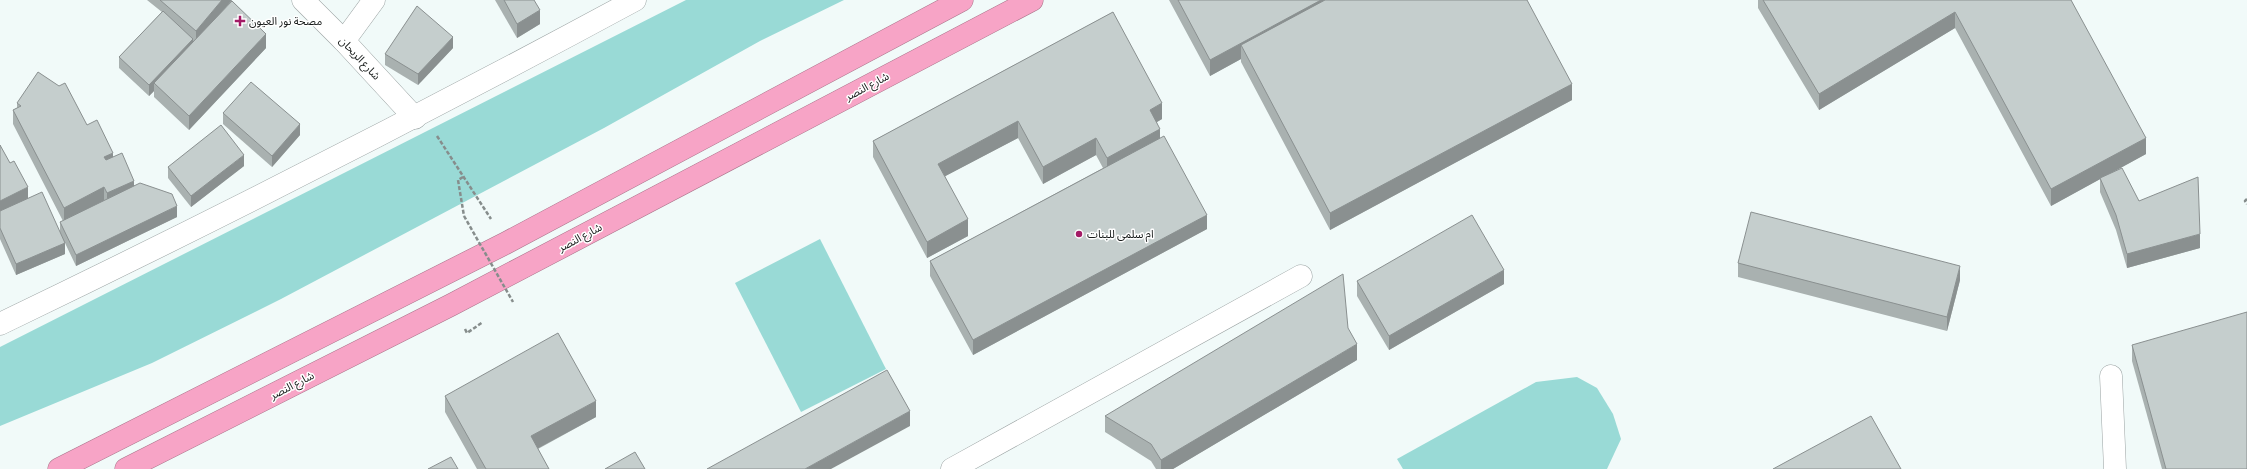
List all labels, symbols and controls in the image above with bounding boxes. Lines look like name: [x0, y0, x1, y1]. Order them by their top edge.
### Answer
place label: مصحة نور العيون: [249, 14, 322, 29]
marker: مصحة نور العيون: [234, 15, 246, 27]
street label: شارع الريحان: [336, 33, 384, 84]
street label: شارع النصر: [842, 68, 892, 105]
street label: شارع النصر: [555, 219, 605, 256]
place label: ام سلمى للبنات: [1087, 227, 1154, 242]
marker: ام سلمى للبنات: [1074, 229, 1084, 239]
street label: شارع النصر: [267, 368, 317, 403]

